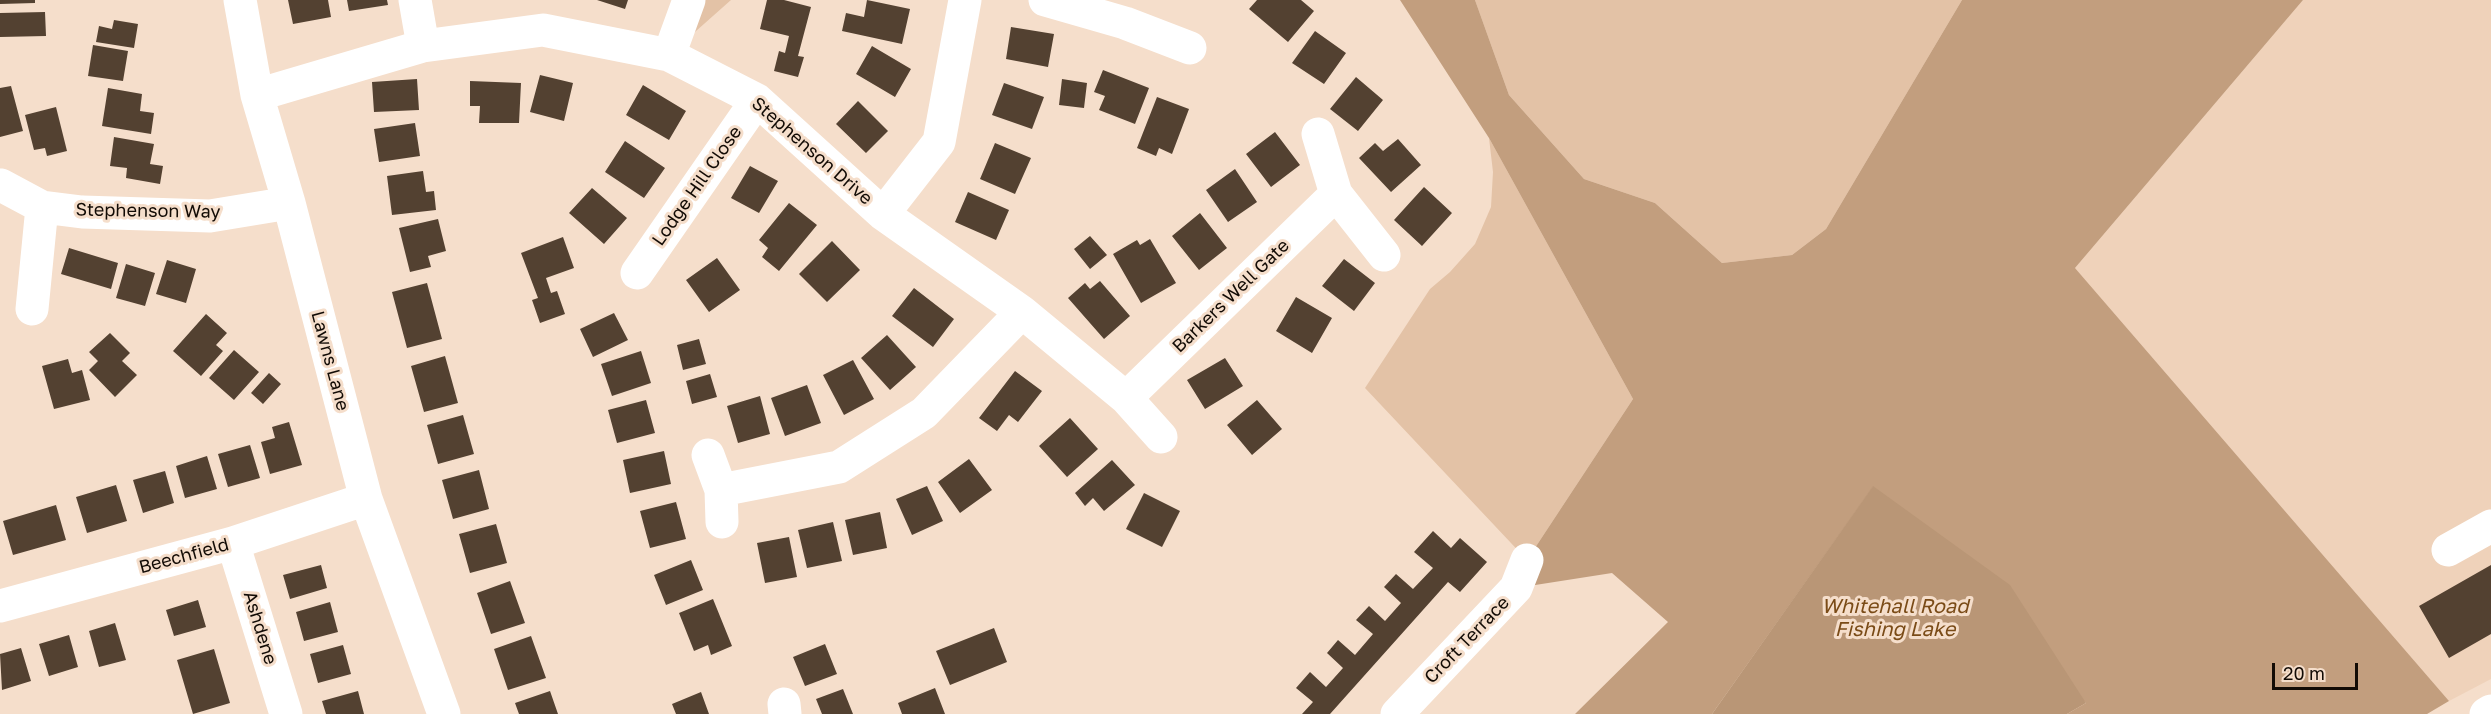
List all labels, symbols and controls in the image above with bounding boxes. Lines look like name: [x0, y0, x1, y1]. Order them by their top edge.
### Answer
street label: Stephenson Drive: [747, 93, 877, 209]
street label: Lodge Hill Close: [648, 122, 746, 250]
street label: Stephenson Way: [75, 199, 221, 223]
street label: Barkers Well Gate: [1168, 235, 1294, 357]
street label: Lawns Lane: [306, 309, 354, 413]
street label: Beechfield: [137, 534, 231, 578]
street label: Ashdene: [239, 589, 281, 667]
street label: Croft Terrace: [1420, 592, 1514, 688]
water label: Whitehall Road Fishing Lake: [1822, 595, 1968, 642]
scale bar: [2275, 651, 2360, 689]
text: 20 m: [2283, 662, 2325, 684]

